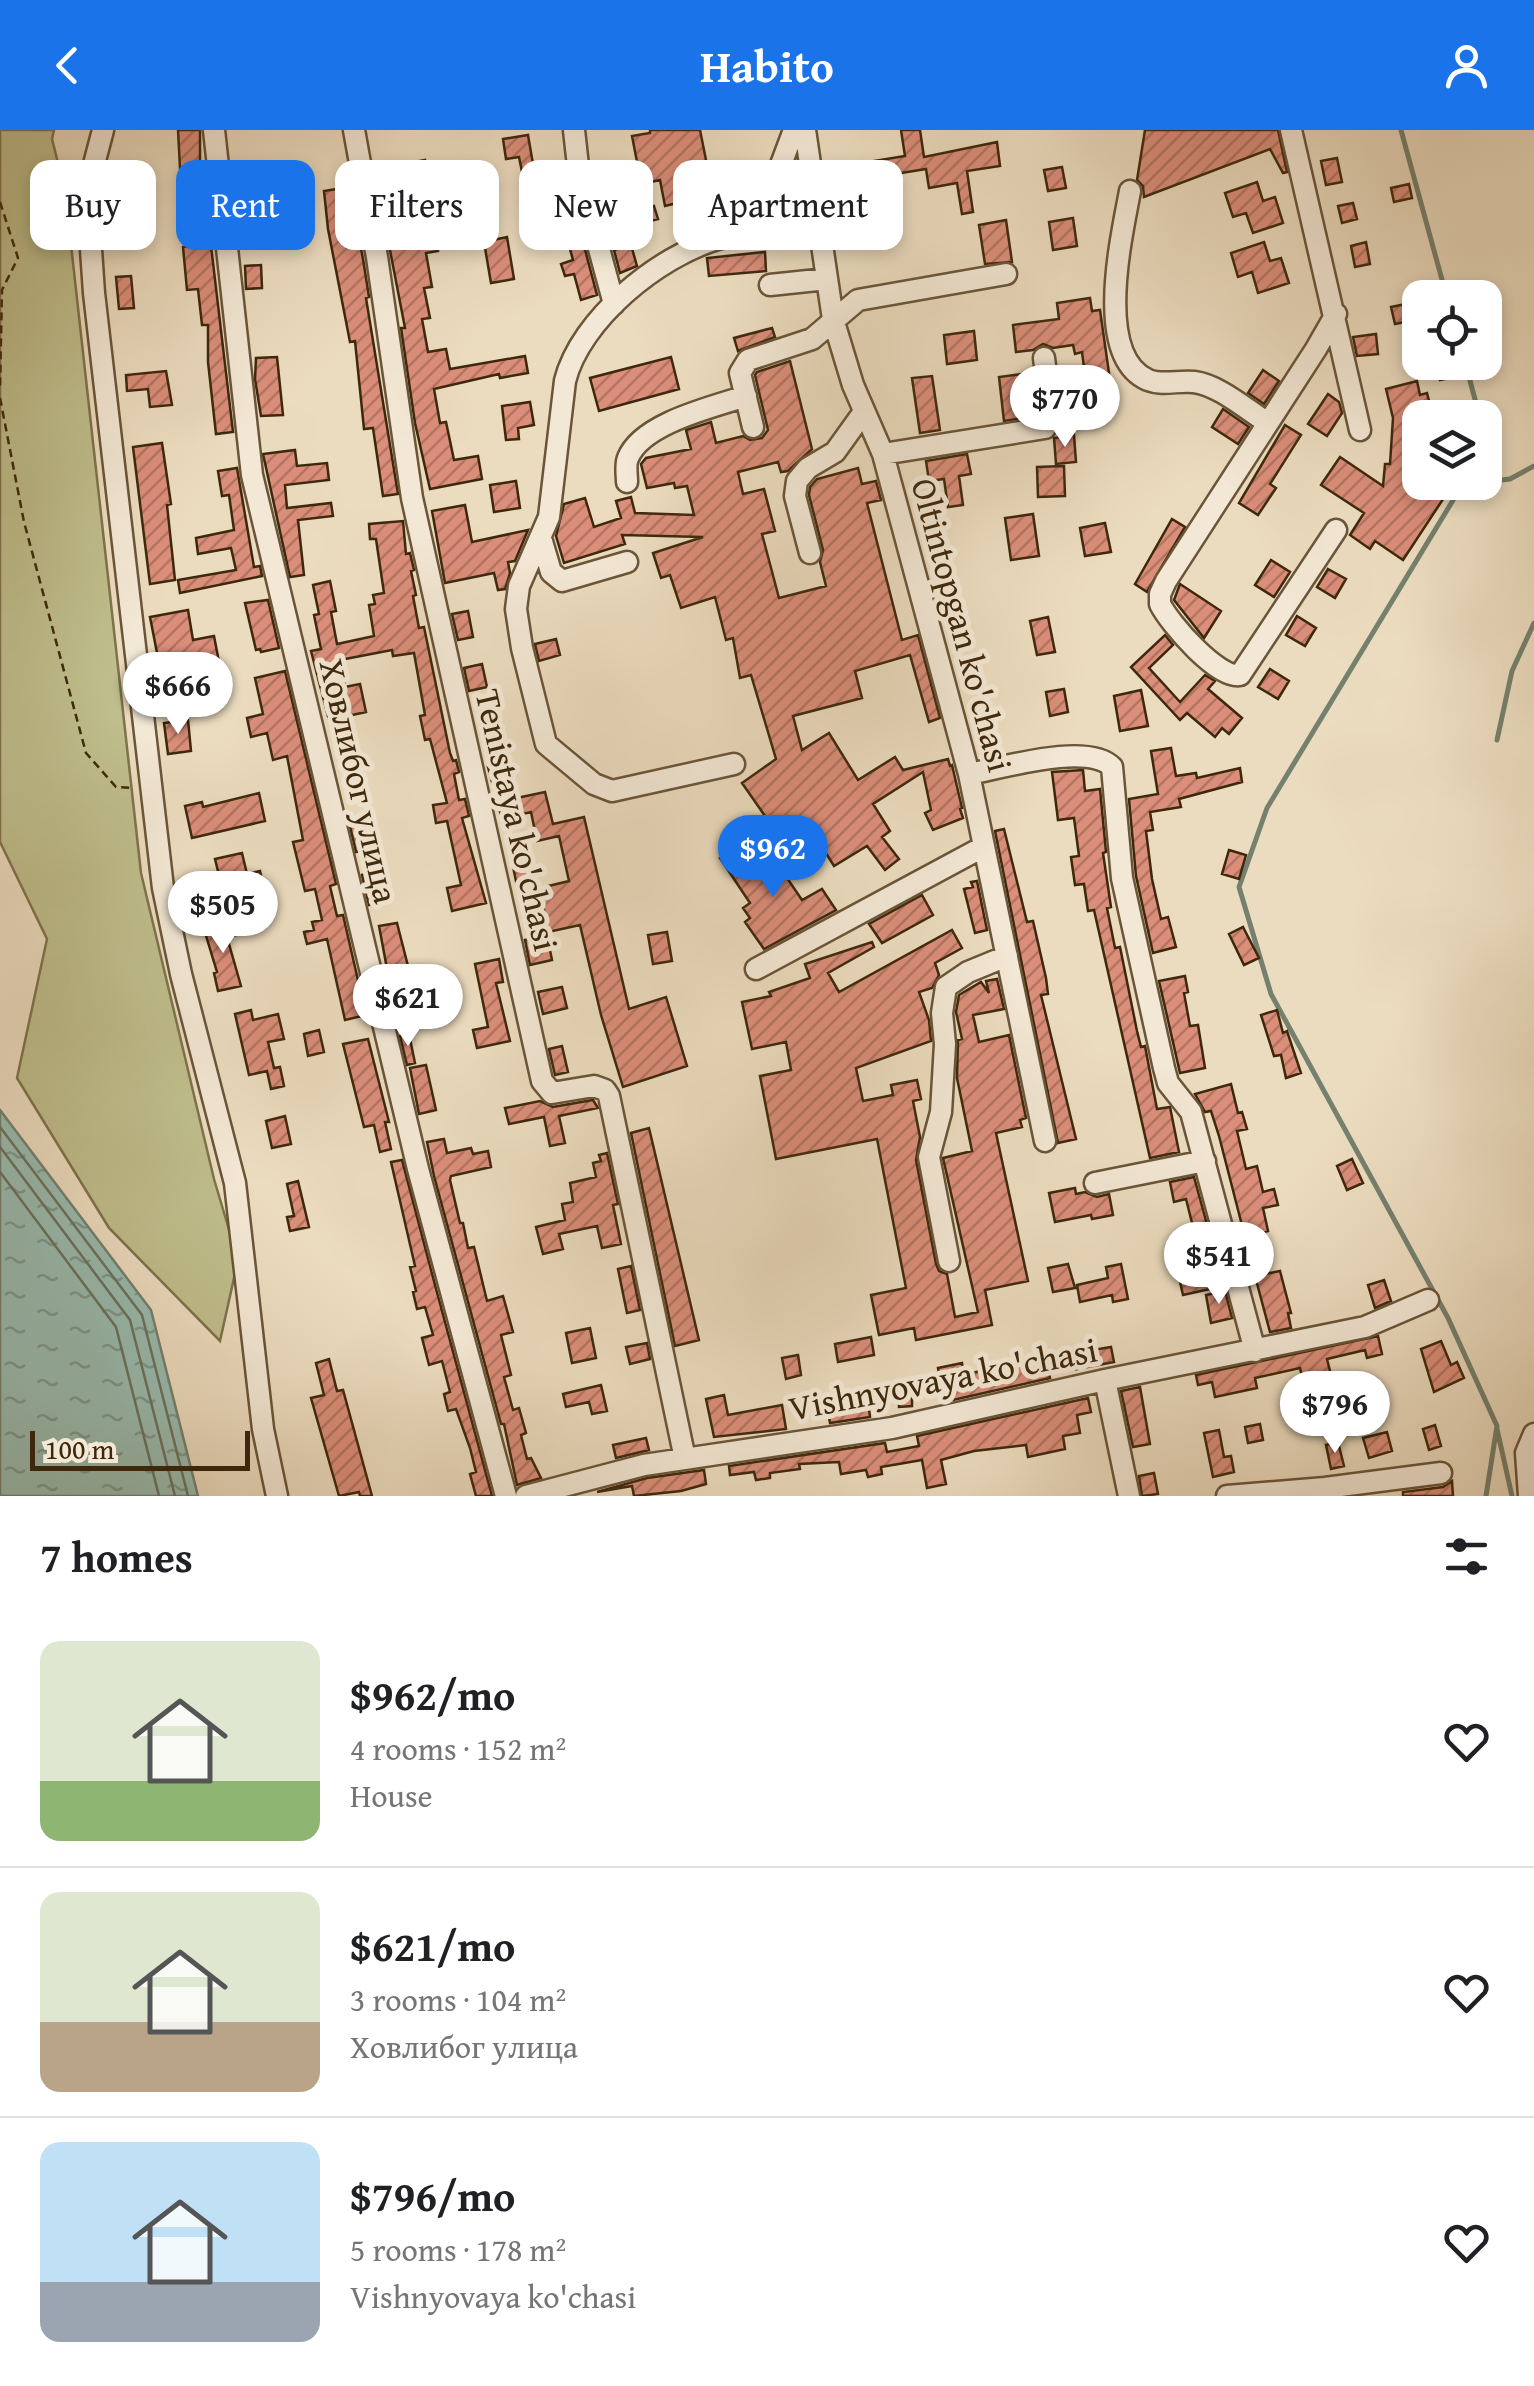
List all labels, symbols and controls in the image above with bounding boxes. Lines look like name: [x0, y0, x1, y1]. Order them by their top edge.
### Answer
text: Habito: [700, 33, 834, 98]
icon: back: [40, 38, 95, 93]
icon: person: [1439, 38, 1494, 93]
chip: Buy: [30, 160, 156, 250]
chip: Rent: [176, 160, 315, 250]
chip: Filters: [335, 160, 499, 250]
chip: New: [519, 160, 653, 250]
chip: Apartment: [673, 160, 903, 250]
map controls: [1402, 280, 1502, 500]
button: locate: [1402, 280, 1502, 380]
pin: $770: [1006, 365, 1124, 450]
text: $770: [1032, 374, 1098, 421]
button: layers: [1402, 400, 1502, 500]
street label: Oltintopgan ko'chasi: [899, 472, 1026, 777]
pin: $666: [119, 652, 237, 737]
street label: Ховлибог улица: [307, 654, 412, 908]
text: $666: [145, 661, 211, 708]
street label: Tenistaya ko'chasi: [463, 684, 572, 956]
pin: $962: [714, 815, 832, 900]
text: $962: [740, 824, 806, 871]
pin: $505: [164, 871, 282, 956]
text: $505: [190, 880, 256, 927]
pin: $621: [349, 964, 467, 1049]
text: $621: [375, 973, 441, 1020]
pin: $541: [1160, 1222, 1278, 1307]
text: $541: [1186, 1231, 1252, 1278]
street label: Vishnyovaya ko'chasi: [784, 1324, 1101, 1433]
pin: $796: [1276, 1371, 1394, 1456]
text: $796: [1302, 1380, 1368, 1427]
scale bar: [30, 1426, 250, 1470]
text: 100 m: [45, 1428, 114, 1469]
text: 7 homes: [40, 1526, 193, 1587]
icon: filters: [1439, 1529, 1494, 1584]
text: $962/mo: [350, 1664, 515, 1725]
icon: home: [120, 1681, 240, 1801]
icon: heart: [1439, 1714, 1494, 1769]
text: 4 rooms · 152 m²: [350, 1725, 566, 1772]
text: House: [350, 1772, 433, 1819]
text: $621/mo: [350, 1915, 515, 1976]
icon: home: [120, 1932, 240, 2052]
icon: heart: [1439, 1965, 1494, 2020]
text: 3 rooms · 104 m²: [350, 1976, 566, 2023]
text: Ховлибог улица: [350, 2023, 578, 2070]
text: $796/mo: [350, 2165, 515, 2226]
icon: home: [120, 2182, 240, 2302]
icon: heart: [1439, 2215, 1494, 2270]
text: 5 rooms · 178 m²: [350, 2226, 566, 2273]
text: Vishnyovaya ko'chasi: [350, 2273, 636, 2320]

